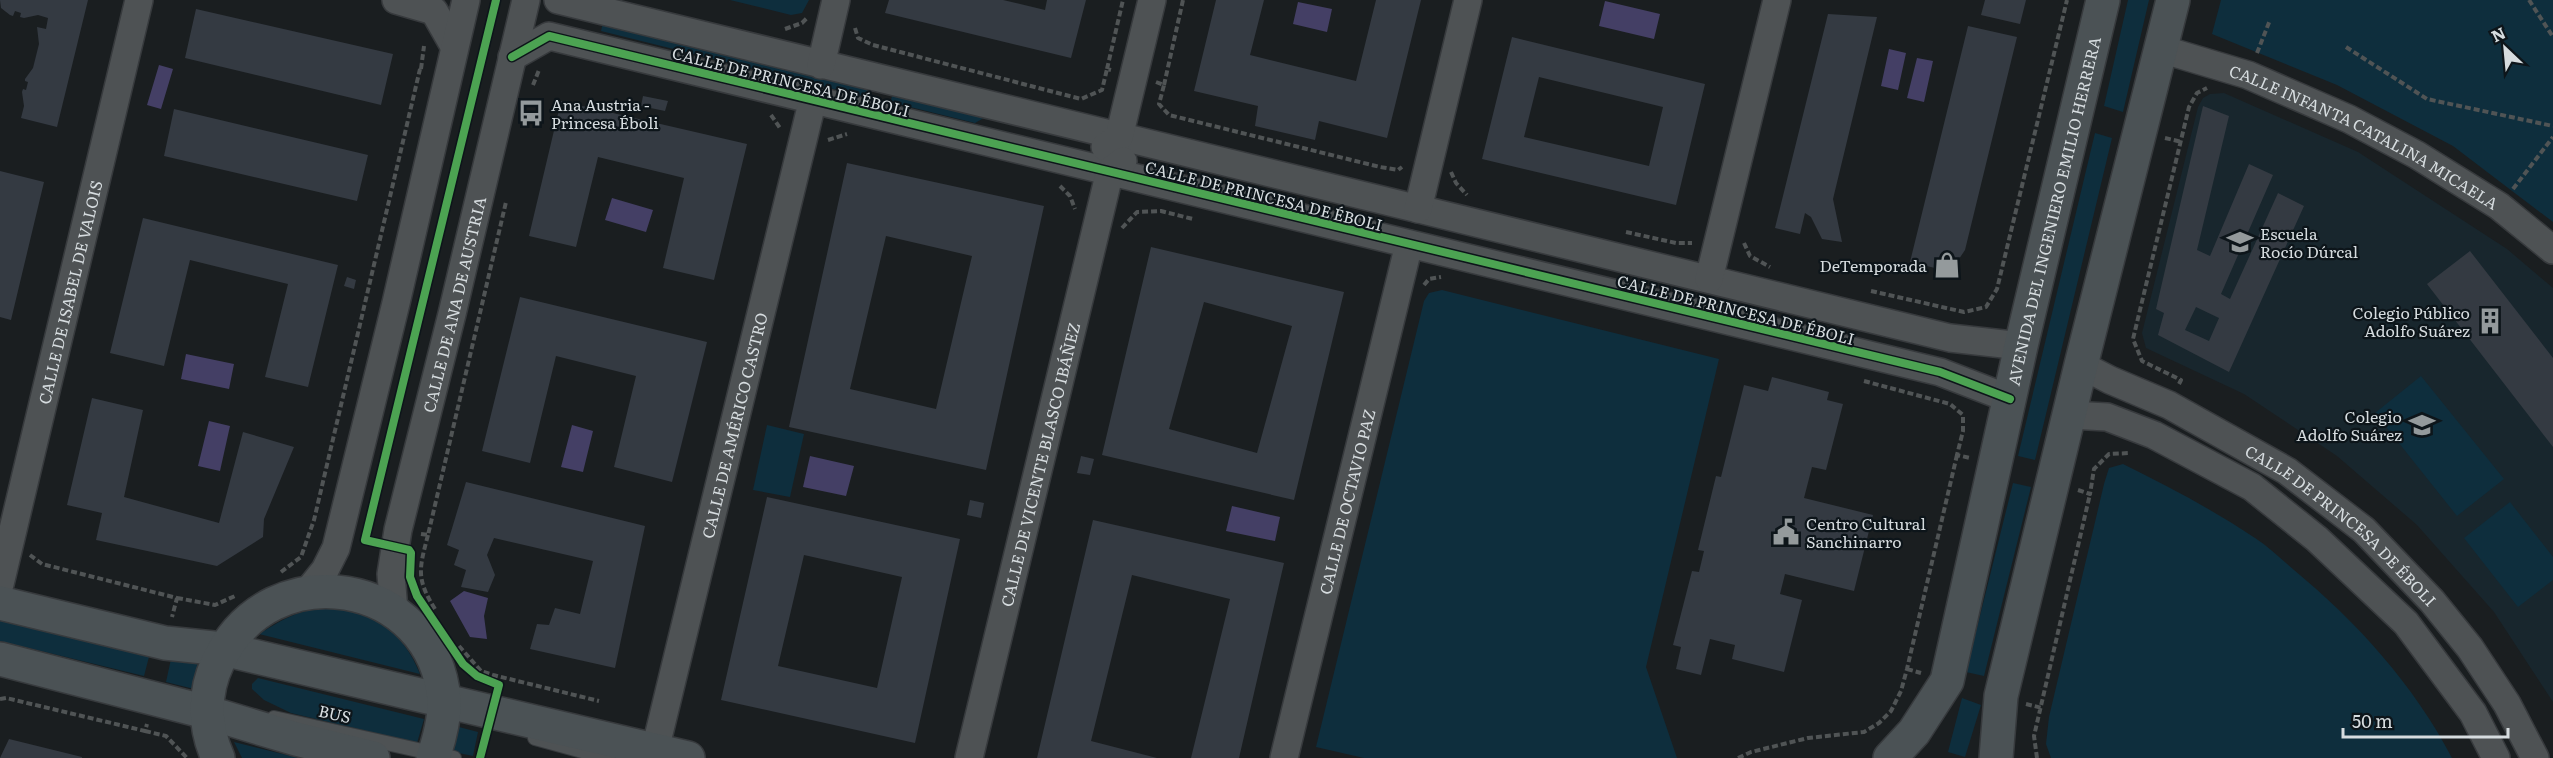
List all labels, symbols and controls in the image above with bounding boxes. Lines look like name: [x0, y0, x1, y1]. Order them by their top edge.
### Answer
north arrow: [2475, 18, 2535, 78]
text: N: [2487, 20, 2509, 47]
street label: AVENIDA DEL INGENIERO EMILIO HERRERA: [2001, 34, 2106, 388]
street label: CALLE DE PRINCESA DE ÉBOLI: [670, 40, 912, 122]
street label: CALLE INFANTA CATALINA MICAELA: [2227, 58, 2503, 215]
place label: Ana Austria - Princesa Éboli: [551, 92, 659, 134]
bus stop icon: Ana Austria - Princesa Éboli: [516, 98, 546, 128]
street label: CALLE DE PRINCESA DE ÉBOLI: [1143, 154, 1385, 236]
street label: CALLE DE ISABEL DE VALOIS: [31, 178, 108, 406]
street label: CALLE DE ANA DE AUSTRIA: [416, 194, 491, 415]
place label: Escuela Rocío Dúrcal: [2260, 221, 2358, 263]
school or university icon: Escuela Rocío Dúrcal: [2225, 227, 2255, 257]
shop icon: DeTemporada: [1932, 250, 1962, 280]
place label: DeTemporada: [1819, 253, 1927, 277]
street label: CALLE DE PRINCESA DE ÉBOLI: [1615, 268, 1857, 350]
place label: Colegio Público Adolfo Suárez: [2352, 300, 2470, 342]
building icon: Colegio Público Adolfo Suárez: [2475, 306, 2505, 336]
street label: CALLE DE AMÉRICO CASTRO: [695, 310, 773, 541]
street label: CALLE DE VICENTE BLASCO IBÁÑEZ: [994, 320, 1085, 609]
place label: Colegio Adolfo Suárez: [2296, 404, 2402, 446]
street label: CALLE DE OCTAVIO PAZ: [1312, 406, 1380, 597]
school or university icon: Colegio Adolfo Suárez: [2407, 410, 2437, 440]
street label: CALLE DE PRINCESA DE ÉBOLI: [2241, 438, 2443, 611]
place label: Centro Cultural Sanchinarro: [1806, 511, 1926, 553]
public building icon: Centro Cultural Sanchinarro: [1771, 517, 1801, 547]
street label: BUS: [316, 698, 354, 728]
scale bar: [2343, 701, 2508, 739]
text: 50 m: [2352, 707, 2393, 734]

